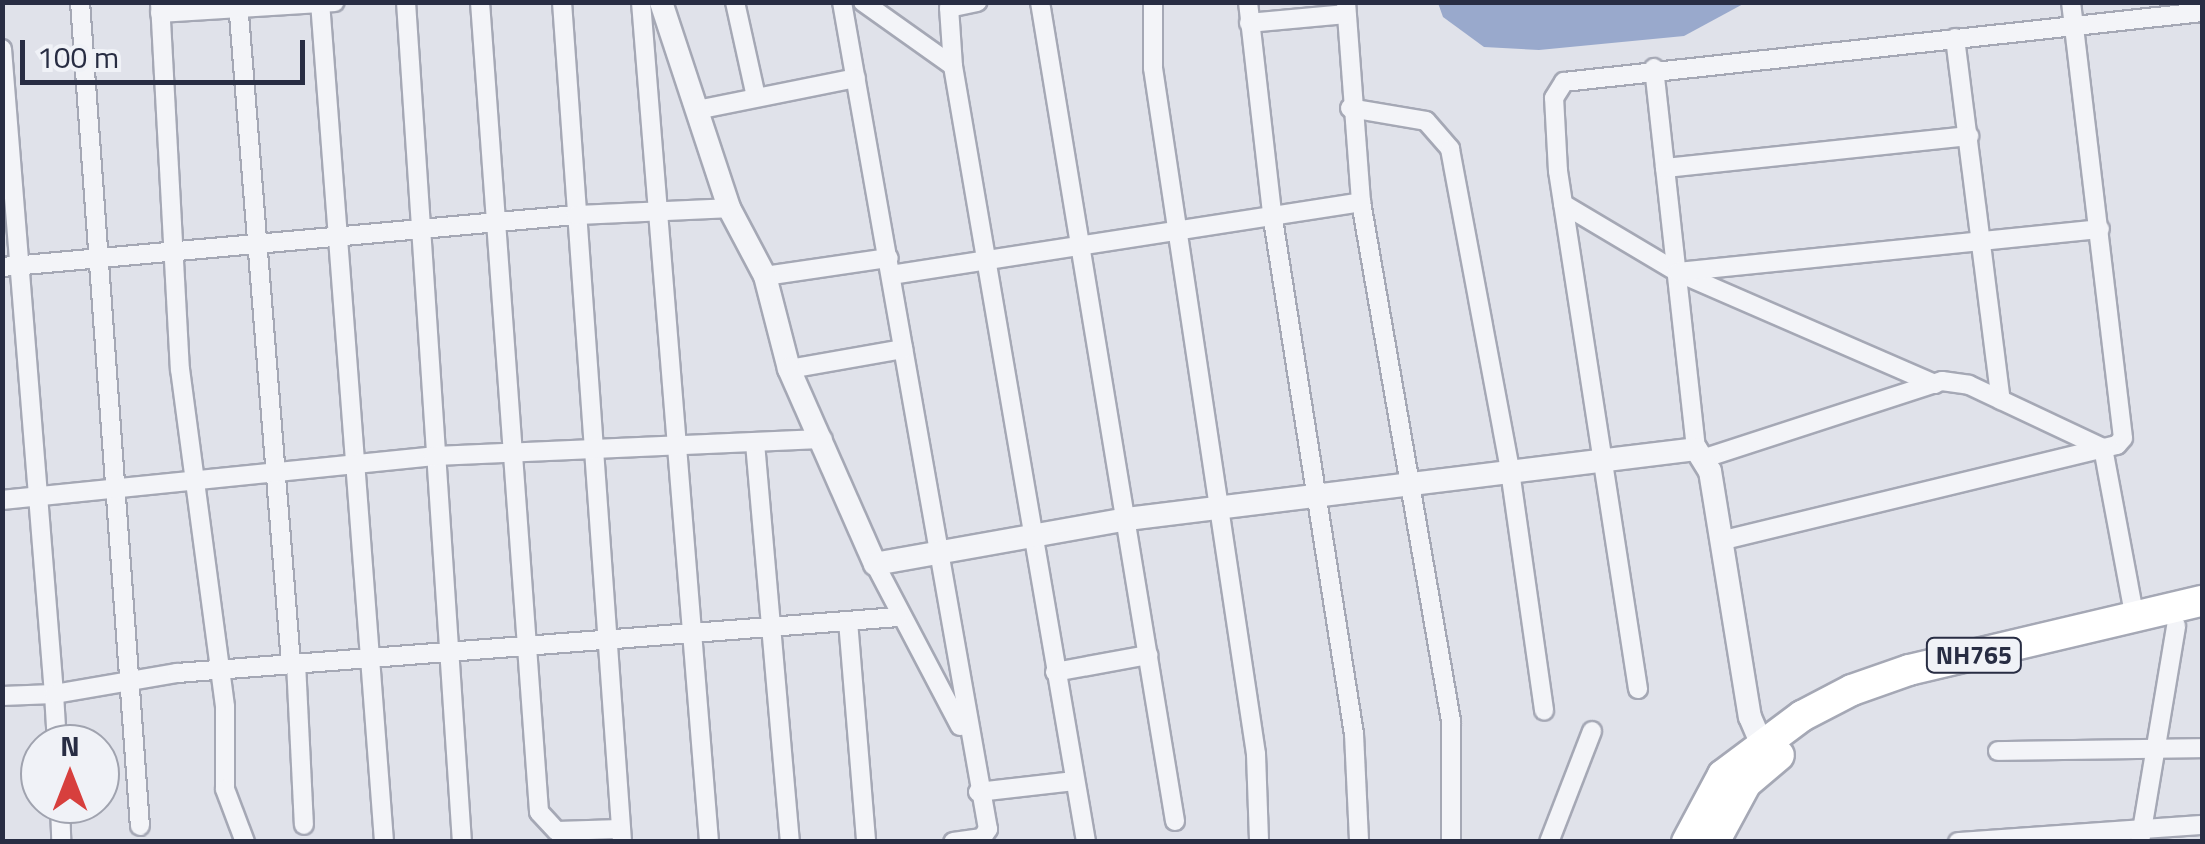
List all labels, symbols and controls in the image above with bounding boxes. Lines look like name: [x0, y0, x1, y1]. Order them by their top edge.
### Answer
scale bar: [25, 20, 310, 82]
text: 100 m: [37, 34, 119, 80]
road number: NH765: [1924, 635, 2024, 675]
north arrow: [20, 724, 120, 824]
text: N: [60, 724, 80, 767]

